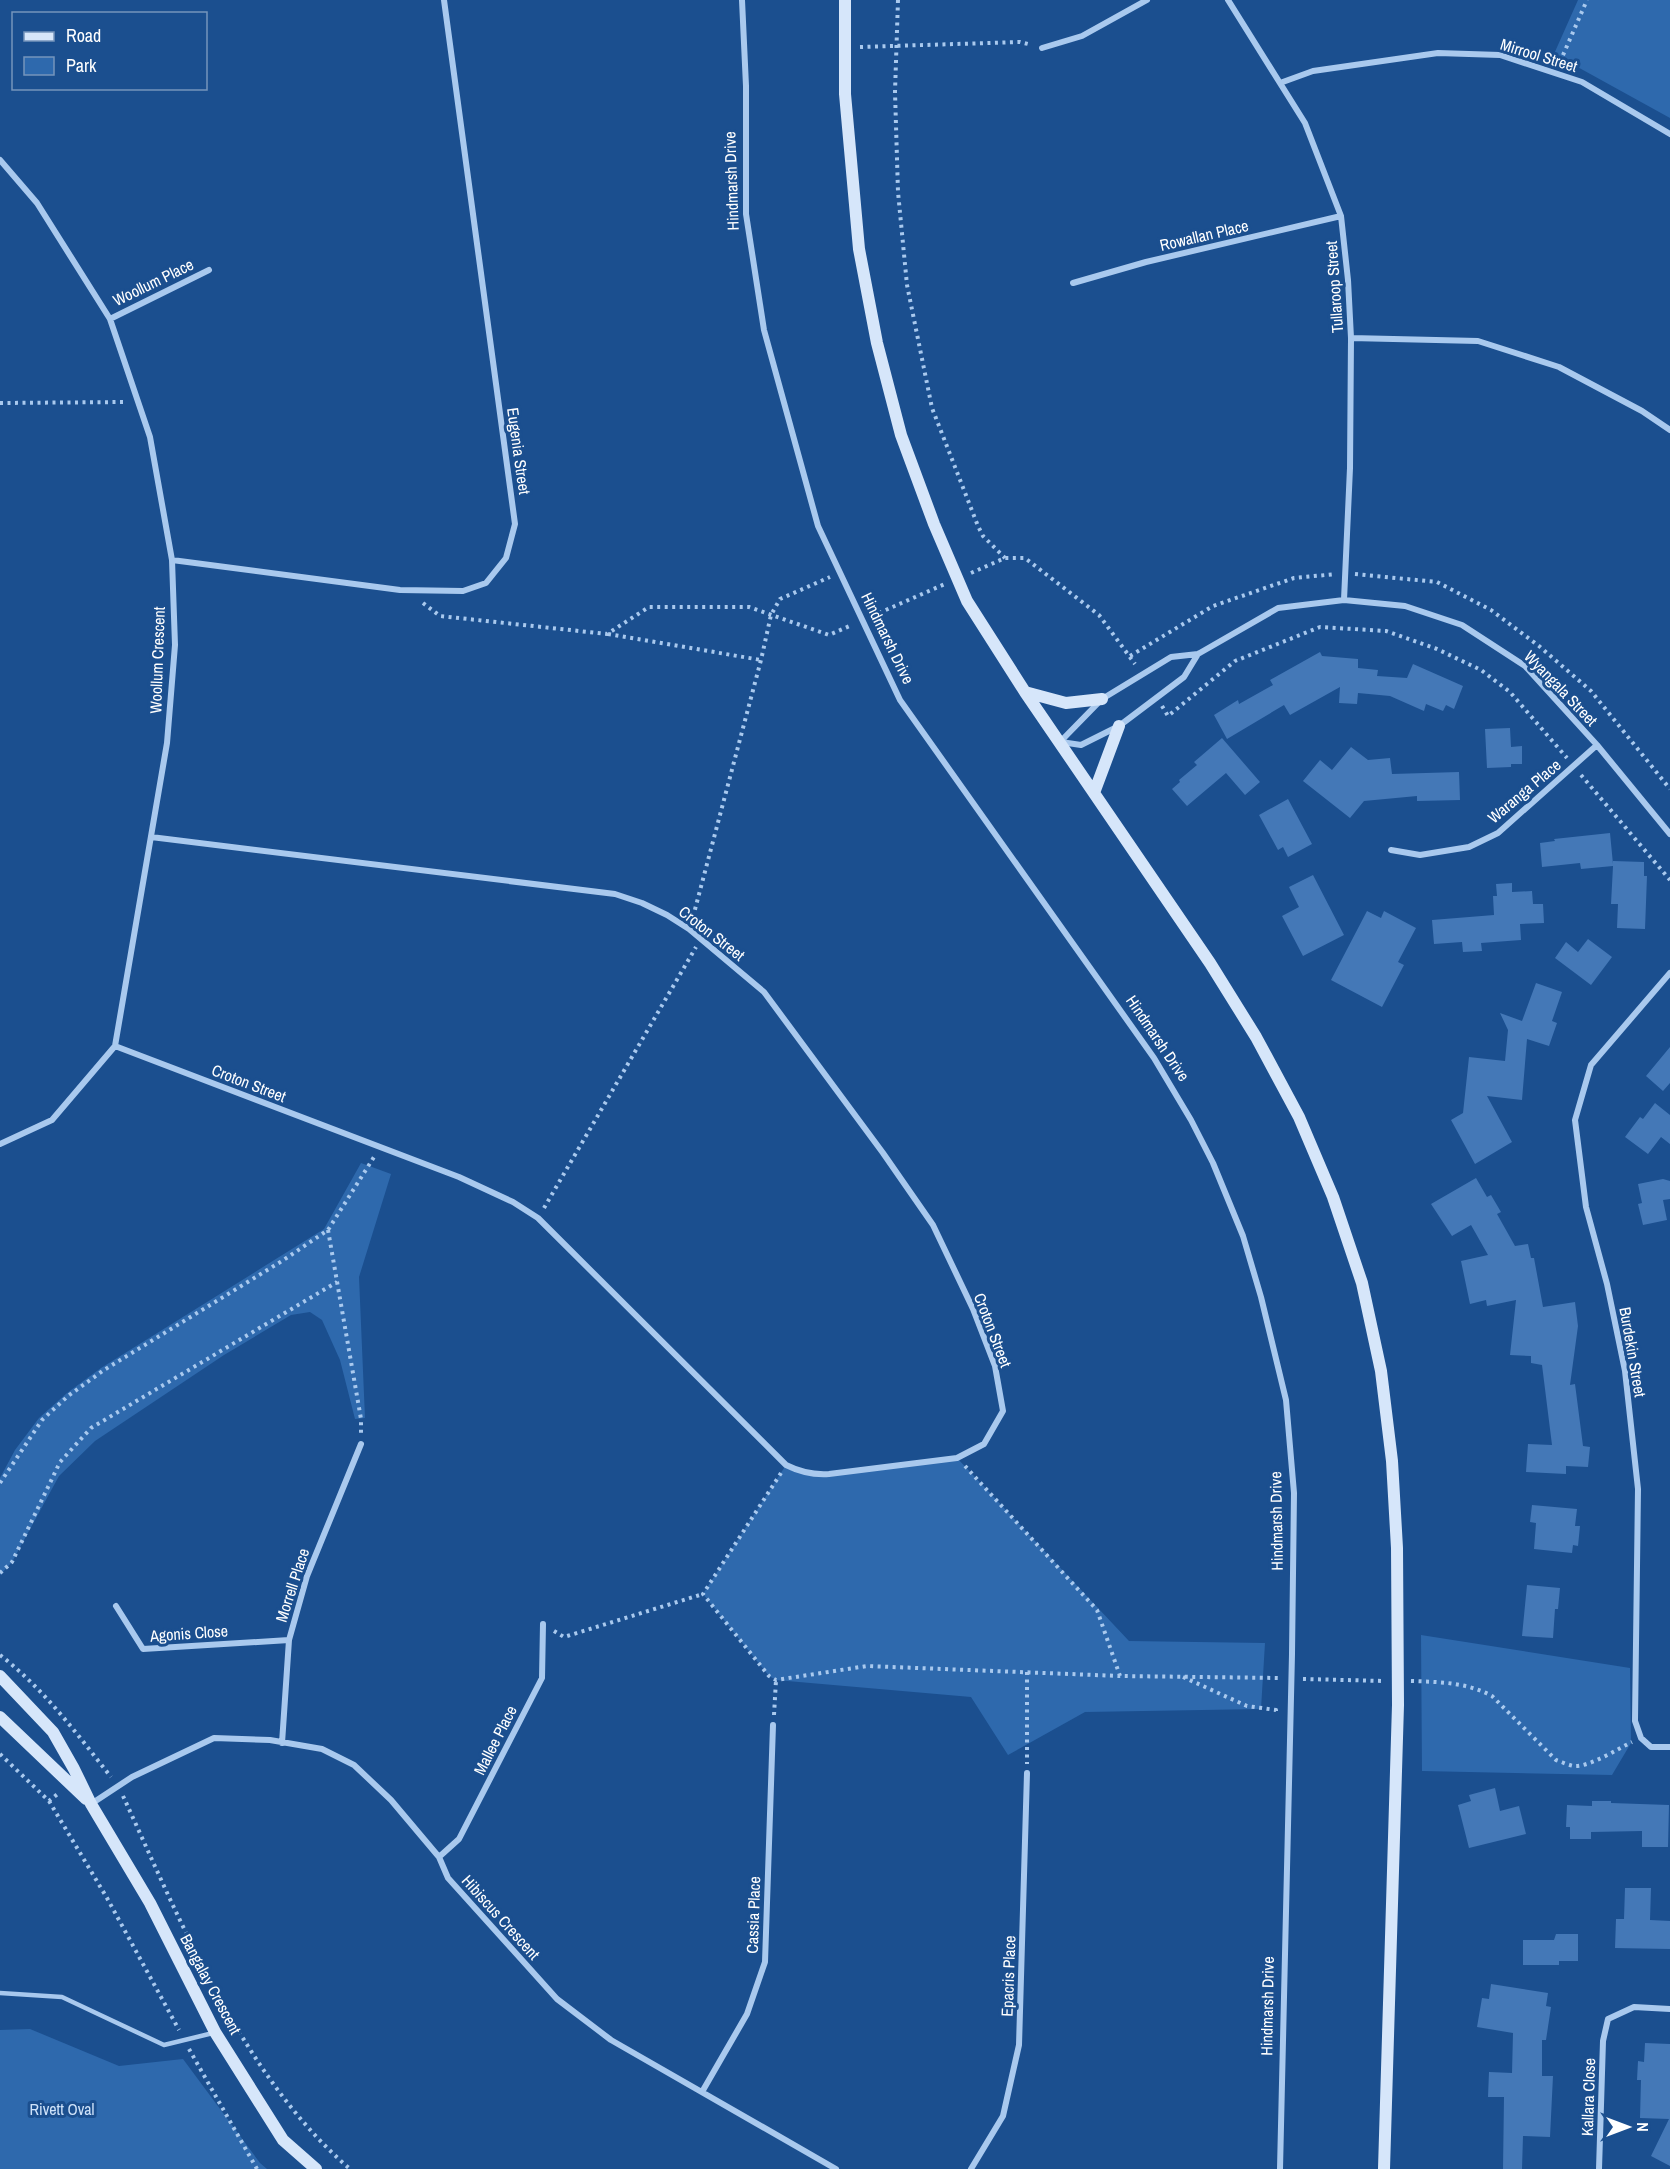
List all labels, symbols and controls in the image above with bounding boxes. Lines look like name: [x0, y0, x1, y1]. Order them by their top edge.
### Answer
legend: [12, 12, 207, 90]
text: Road: [66, 23, 101, 48]
street label: Mirrool Street: [1498, 33, 1581, 77]
text: Park: [66, 53, 97, 78]
street label: Hindmarsh Drive: [718, 131, 744, 231]
street label: Rowallan Place: [1157, 214, 1251, 256]
street label: Tullaroop Street: [1320, 240, 1348, 334]
street label: Woollum Place: [109, 253, 197, 311]
street label: Eugenia Street: [502, 406, 536, 496]
street label: Hindmarsh Drive: [856, 589, 920, 687]
street label: Woollum Crescent: [144, 606, 170, 714]
street label: Wyangala Street: [1519, 646, 1603, 731]
street label: Waranga Place: [1483, 754, 1565, 828]
street label: Croton Street: [674, 900, 750, 966]
street label: Hindmarsh Drive: [1121, 991, 1195, 1085]
street label: Croton Street: [209, 1059, 290, 1107]
street label: Croton Street: [969, 1290, 1017, 1371]
street label: Burdekin Street: [1614, 1305, 1652, 1399]
street label: Hindmarsh Drive: [1264, 1471, 1288, 1571]
street label: Morrell Place: [270, 1545, 314, 1625]
street label: Agonis Close: [148, 1619, 229, 1647]
street label: Mallee Place: [468, 1702, 522, 1778]
street label: Hibiscus Crescent: [457, 1870, 545, 1964]
street label: Cassia Place: [741, 1876, 765, 1954]
street label: Bangalay Crescent: [175, 1930, 247, 2038]
street label: Epacris Place: [996, 1935, 1020, 2017]
street label: Hindmarsh Drive: [1255, 1956, 1279, 2056]
street label: Kallara Close: [1576, 2058, 1600, 2136]
north arrow: [1598, 2097, 1658, 2157]
park label: Rivett Oval: [30, 2098, 95, 2120]
text: N: [1632, 2122, 1654, 2132]

